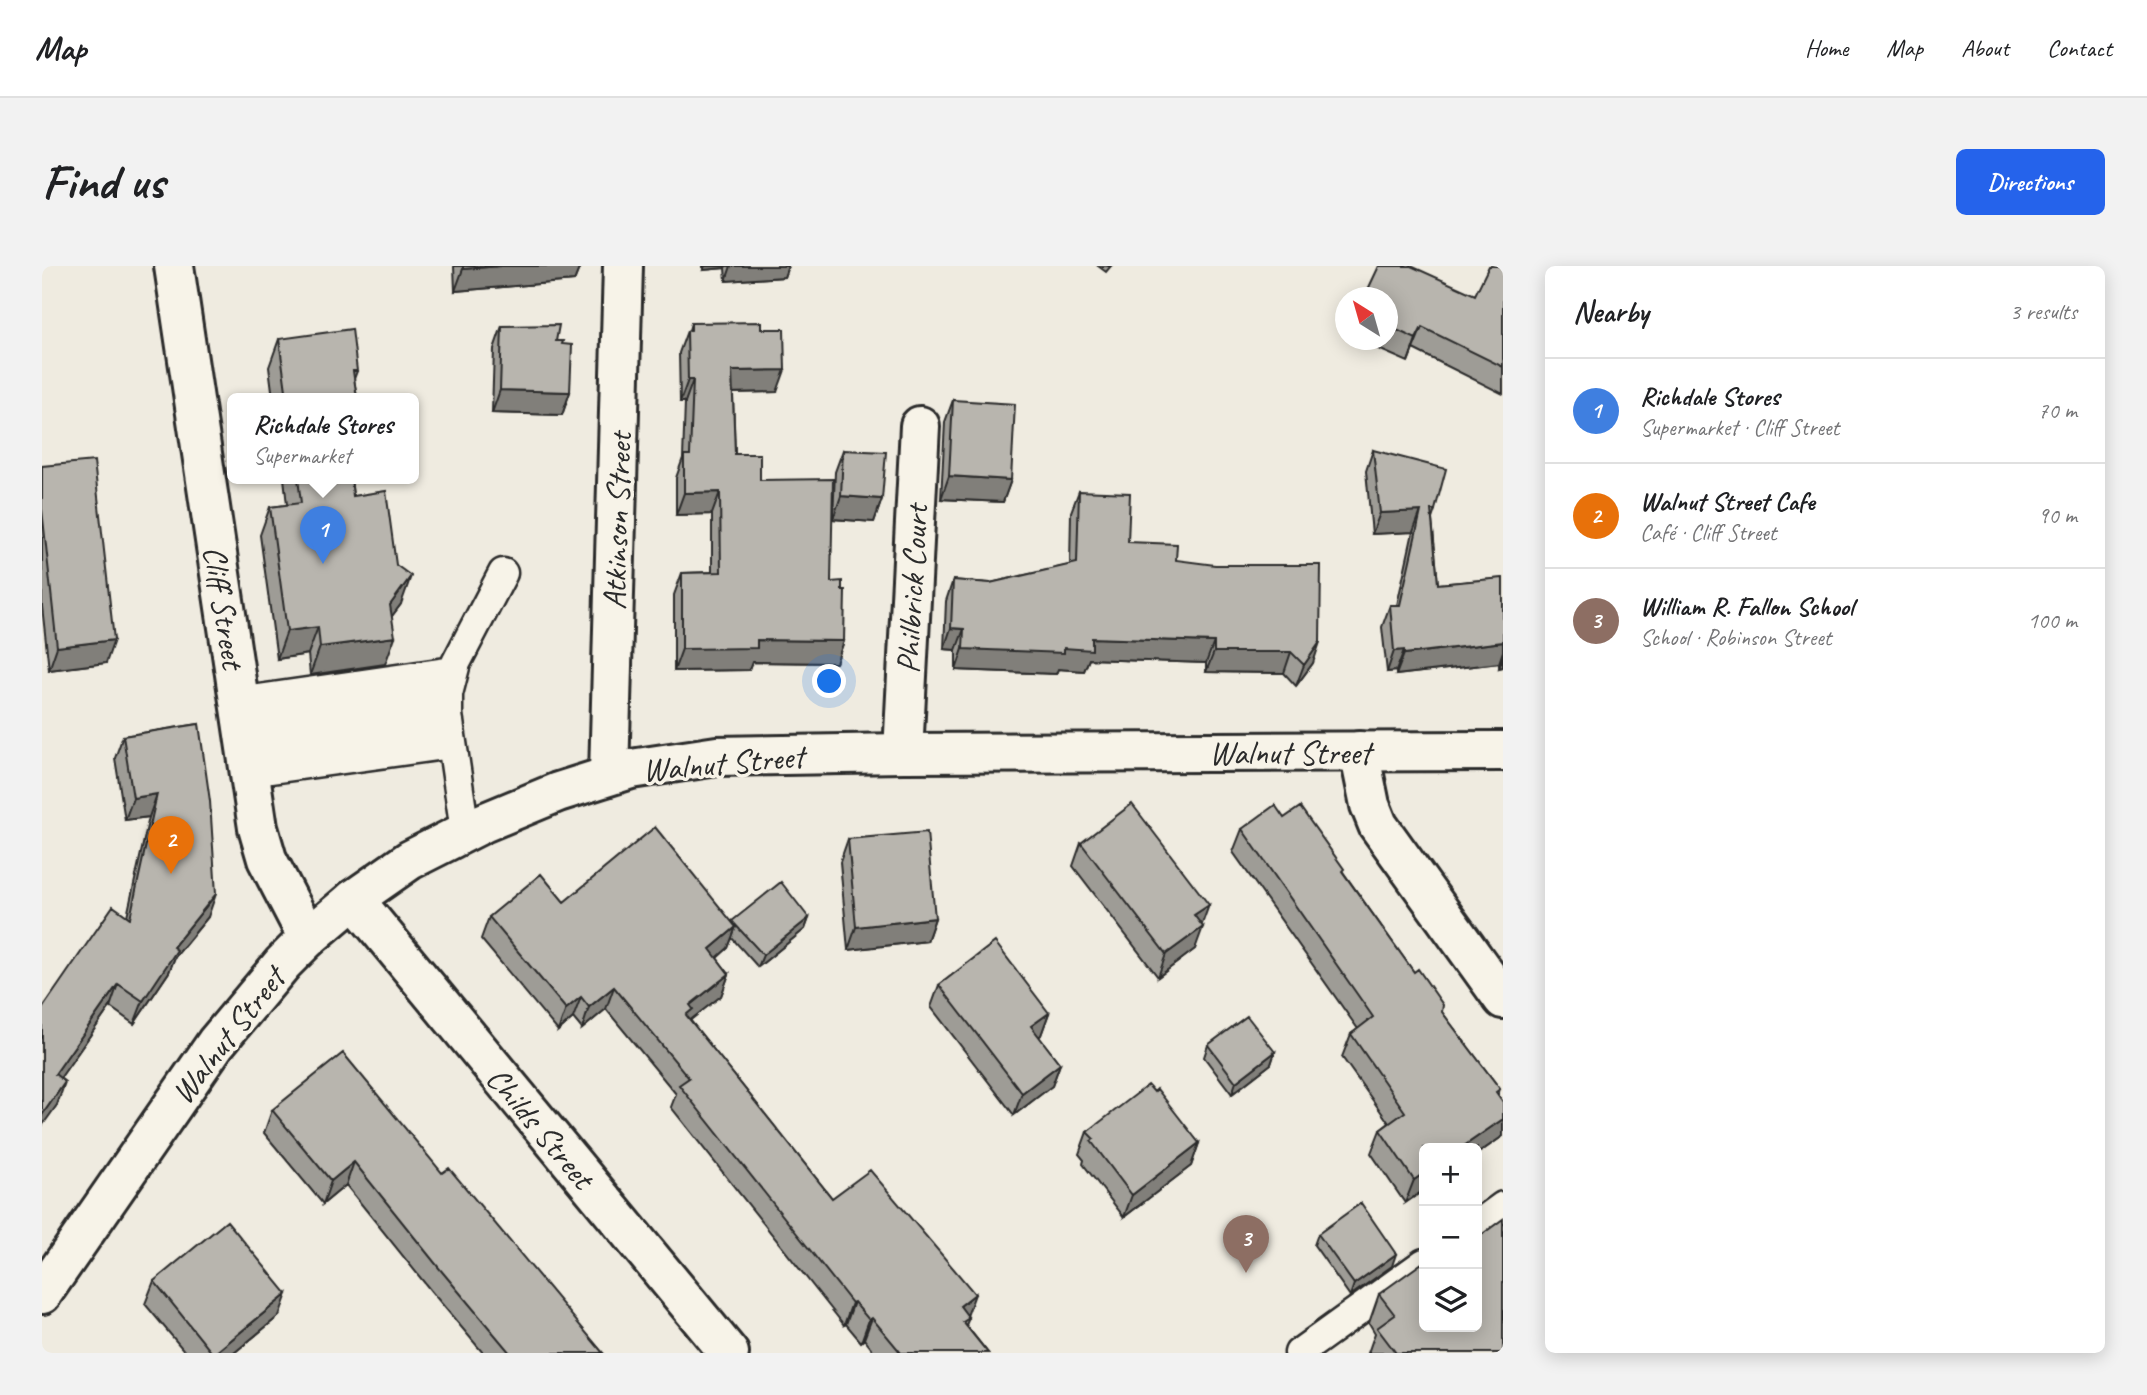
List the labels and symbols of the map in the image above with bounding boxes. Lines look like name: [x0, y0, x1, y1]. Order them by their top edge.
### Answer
north arrow: [1335, 287, 1398, 350]
street label: Atkinson Street: [593, 429, 641, 610]
street label: Philbrick Court: [887, 501, 938, 675]
pin: 1: [300, 506, 346, 564]
street label: Cliff Street: [194, 543, 255, 674]
your location: [812, 664, 846, 698]
street label: Walnut Street: [1209, 732, 1375, 774]
street label: Walnut Street: [641, 735, 809, 791]
pin: 2: [148, 816, 194, 874]
street label: Walnut Street: [161, 956, 297, 1112]
street label: Childs Street: [477, 1058, 605, 1199]
pin: 3: [1223, 1215, 1269, 1273]

